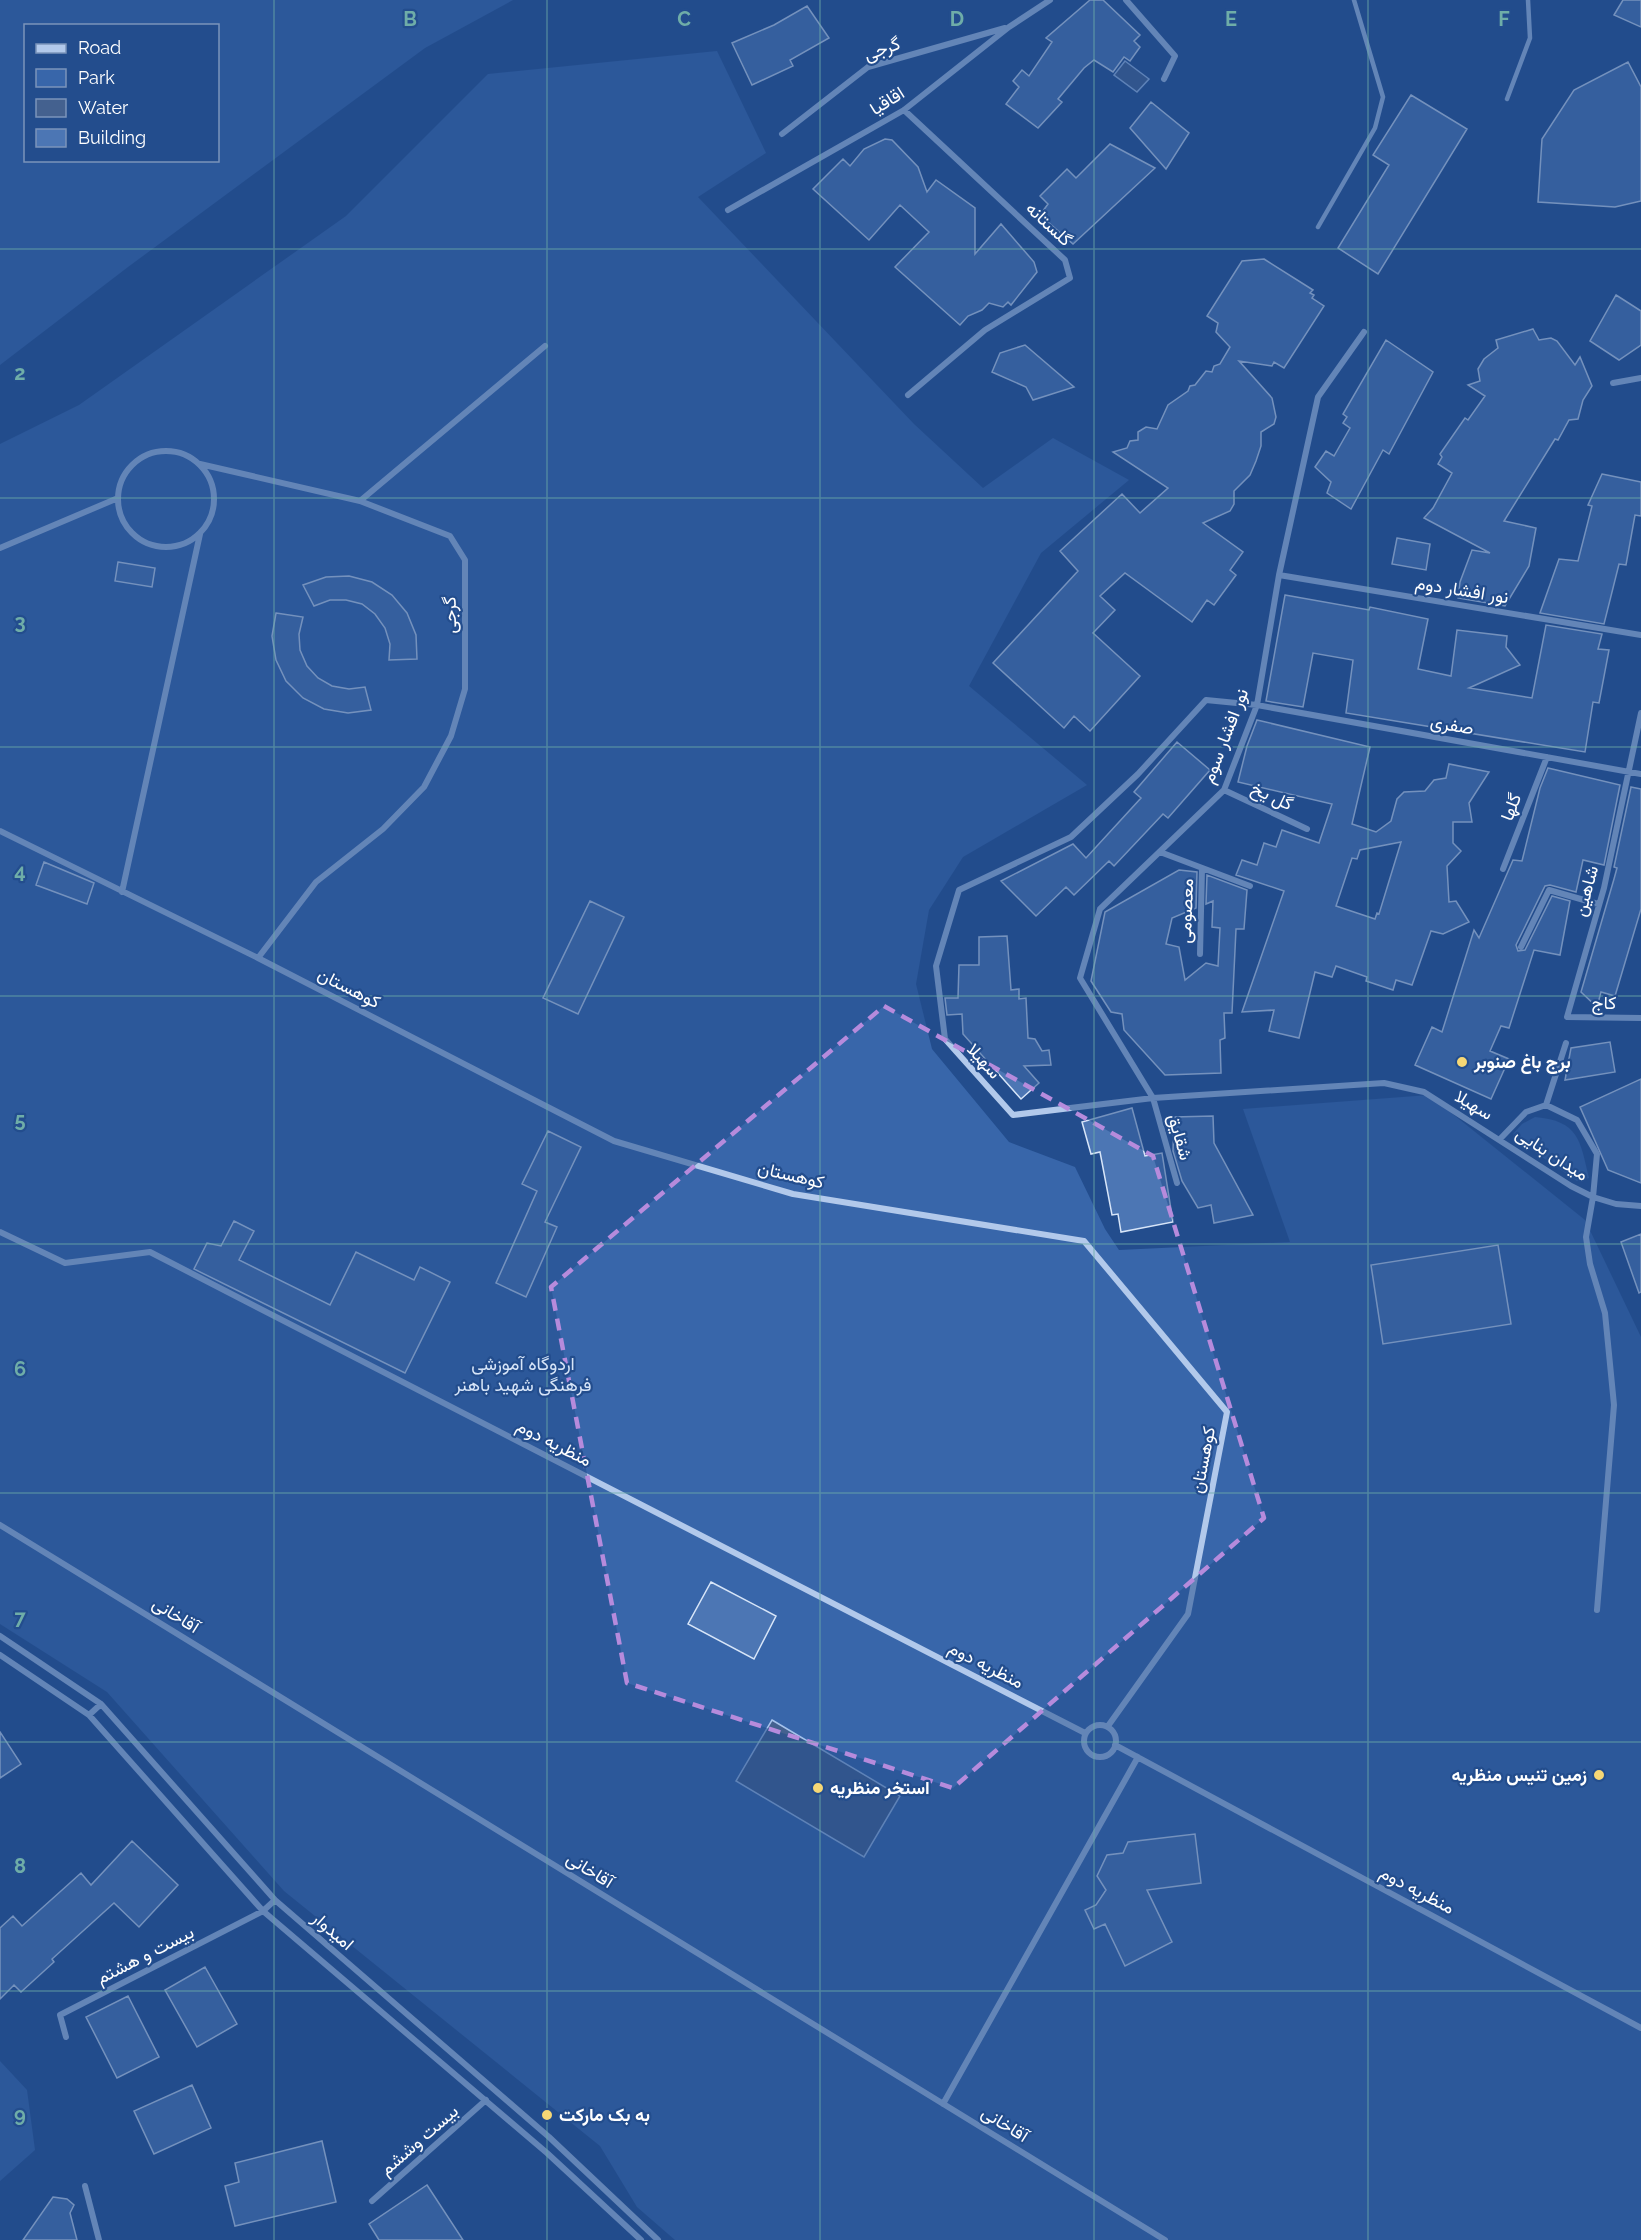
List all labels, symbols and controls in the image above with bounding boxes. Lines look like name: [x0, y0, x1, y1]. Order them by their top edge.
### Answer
text: B: [403, 7, 417, 31]
text: C: [677, 7, 691, 31]
text: D: [950, 7, 964, 31]
text: E: [1225, 7, 1237, 31]
text: F: [1498, 7, 1510, 31]
legend: [24, 24, 219, 162]
street label: گرجی: [861, 32, 903, 66]
text: Road: [78, 37, 121, 58]
text: Park: [78, 67, 115, 88]
street label: اقاقیا: [866, 82, 908, 119]
text: Water: [78, 97, 129, 118]
text: Building: [78, 127, 146, 148]
street label: گلستانه: [1022, 197, 1077, 250]
text: 2: [14, 361, 26, 385]
street label: نور افشار دوم: [1414, 572, 1510, 609]
street label: گرجی: [439, 596, 461, 634]
text: 3: [14, 610, 26, 634]
street label: نور افشار سوم: [1197, 685, 1254, 787]
street label: صفری: [1429, 710, 1475, 740]
street label: گل یخ: [1247, 777, 1296, 816]
street label: گلها: [1496, 790, 1526, 824]
text: 4: [14, 859, 26, 883]
street label: شاهین: [1569, 863, 1603, 919]
street label: معصومی: [1174, 878, 1198, 944]
street label: کوهستان: [314, 963, 384, 1013]
street label: کاج: [1591, 992, 1617, 1015]
street label: سهیلا: [962, 1039, 1006, 1083]
place label: برج باغ صنوبر: [1473, 1051, 1571, 1074]
marker: برج باغ صنوبر: [1455, 1055, 1469, 1069]
street label: سهیلا: [1451, 1085, 1497, 1125]
text: 5: [14, 1108, 26, 1132]
street label: شقایق: [1163, 1111, 1197, 1163]
street label: میدان بنایی: [1511, 1122, 1593, 1186]
street label: کوهستان: [756, 1157, 826, 1193]
park label: اردوگاه آموزشی فرهنگی شهید باهنر: [453, 1353, 592, 1396]
text: 6: [14, 1357, 26, 1381]
street label: منظریه دوم: [512, 1415, 595, 1472]
street label: کوهستان: [1186, 1425, 1220, 1495]
street label: آقاخانی: [148, 1592, 205, 1639]
text: 7: [14, 1606, 26, 1630]
street label: منظریه دوم: [944, 1637, 1027, 1694]
place label: زمین تنیس منظریه: [1452, 1764, 1587, 1786]
marker: زمین تنیس منظریه: [1592, 1768, 1606, 1782]
place label: استخر منظریه: [830, 1777, 930, 1799]
marker: استخر منظریه: [811, 1781, 825, 1795]
street label: آقاخانی: [562, 1847, 619, 1894]
text: 8: [14, 1854, 26, 1878]
street label: منظریه دوم: [1375, 1861, 1458, 1920]
street label: امیدوار: [307, 1906, 358, 1955]
street label: بیست و هشتم: [93, 1921, 198, 1990]
street label: بیست وششم: [375, 2100, 464, 2181]
street label: آقاخانی: [977, 2101, 1034, 2148]
text: 9: [14, 2103, 26, 2127]
place label: به بک مارکت: [559, 2104, 650, 2126]
marker: به بک مارکت: [540, 2108, 554, 2122]

